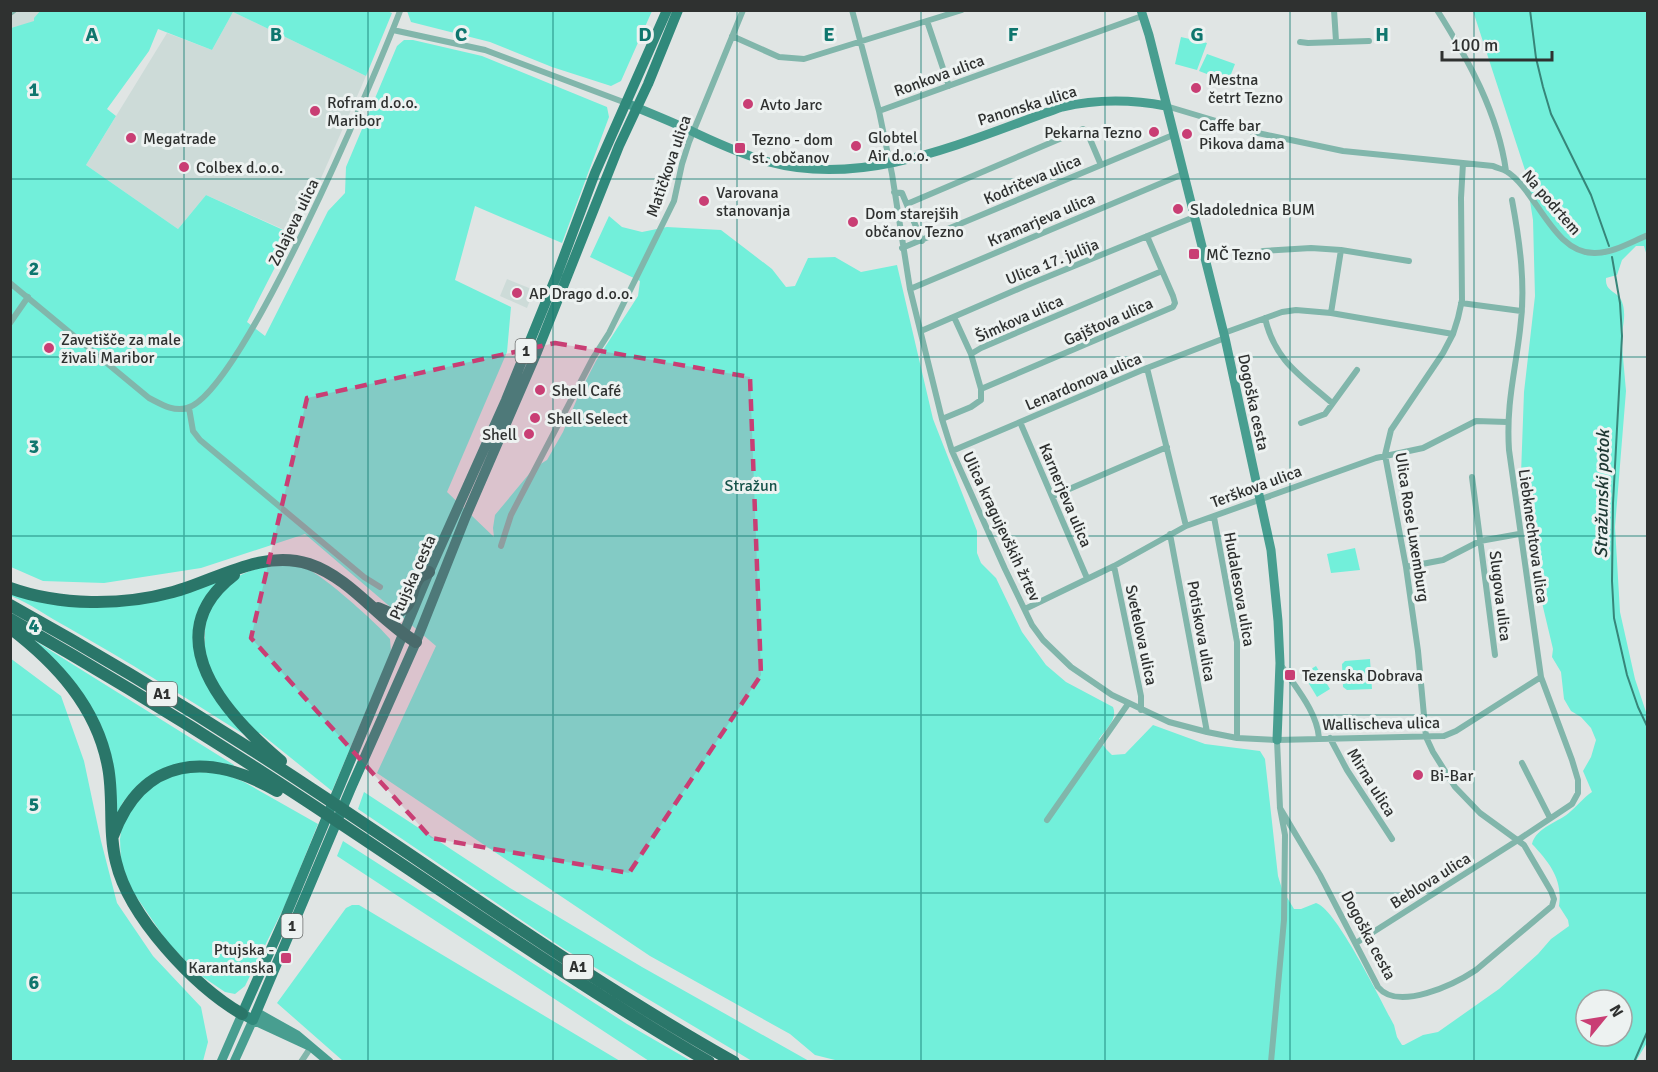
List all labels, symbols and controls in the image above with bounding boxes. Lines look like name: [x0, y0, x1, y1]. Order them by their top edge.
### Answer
text: A: [86, 22, 99, 47]
text: B: [270, 22, 282, 47]
text: C: [455, 22, 467, 47]
text: D: [638, 22, 652, 47]
text: E: [823, 22, 835, 47]
text: F: [1008, 22, 1019, 47]
text: G: [1190, 22, 1204, 47]
text: H: [1375, 22, 1389, 47]
scale bar: [1442, 24, 1552, 62]
text: 100 m: [1451, 34, 1498, 56]
street label: Ronkova ulica: [891, 50, 987, 102]
place label: Mestna četrt Tezno: [1208, 70, 1283, 108]
text: 1: [29, 77, 40, 102]
street label: Panonska ulica: [975, 81, 1079, 131]
marker: Mestna četrt Tezno: [1189, 81, 1203, 95]
place label: Rofram d.o.o. Maribor: [327, 93, 418, 131]
place label: Avto Jarc: [760, 95, 822, 115]
marker: Avto Jarc: [741, 97, 755, 111]
marker: Rofram d.o.o. Maribor: [308, 104, 322, 118]
street label: Matičkova ulica: [642, 113, 696, 220]
place label: Caffe bar Pikova dama: [1199, 116, 1285, 154]
place label: Pekarna Tezno: [1044, 123, 1142, 143]
marker: Pekarna Tezno: [1147, 125, 1161, 139]
marker: Caffe bar Pikova dama: [1180, 127, 1194, 141]
place label: Globtel Air d.o.o.: [868, 128, 929, 166]
place label: Megatrade: [143, 129, 216, 149]
place label: Tezno - dom st. občanov: [752, 130, 833, 168]
marker: Megatrade: [124, 131, 138, 145]
marker: Globtel Air d.o.o.: [849, 139, 863, 153]
marker: Tezno - dom st. občanov: [733, 141, 747, 155]
street label: Kodričeva ulica: [981, 150, 1084, 209]
place label: Colbex d.o.o.: [196, 158, 283, 178]
marker: Colbex d.o.o.: [177, 160, 191, 174]
street label: Na podrtem: [1517, 166, 1585, 239]
street label: Zolajeva ulica: [264, 176, 324, 269]
place label: Varovana stanovanja: [716, 183, 790, 221]
street label: Kramarjeva ulica: [985, 188, 1098, 252]
marker: Varovana stanovanja: [697, 194, 711, 208]
place label: Sladolednica BUM: [1190, 200, 1315, 220]
marker: Sladolednica BUM: [1171, 202, 1185, 216]
place label: Dom starejših občanov Tezno: [865, 204, 964, 242]
marker: Dom starejših občanov Tezno: [846, 215, 860, 229]
street label: Ulica 17. julija: [1003, 234, 1102, 290]
place label: MČ Tezno: [1206, 245, 1271, 265]
marker: MČ Tezno: [1187, 247, 1201, 261]
text: 2: [29, 256, 39, 281]
place label: AP Drago d.o.o.: [529, 284, 633, 304]
marker: AP Drago d.o.o.: [510, 286, 524, 300]
street label: Šimkova ulica: [972, 291, 1066, 347]
street label: Gajštova ulica: [1061, 293, 1156, 351]
place label: Zavetišče za male živali Maribor: [61, 330, 181, 368]
road number: 1: [516, 339, 536, 363]
marker: Zavetišče za male živali Maribor: [42, 341, 56, 355]
street label: Lenardonova ulica: [1022, 348, 1145, 415]
street label: Dogoška cesta: [1233, 352, 1273, 452]
place label: Shell Café: [552, 381, 621, 401]
marker: Shell Café: [533, 383, 547, 397]
place label: Shell Select: [547, 409, 628, 429]
marker: Shell Select: [528, 411, 542, 425]
place label: Shell: [482, 425, 517, 445]
marker: Shell: [522, 427, 536, 441]
water label: Stražunski potok: [1590, 428, 1614, 558]
text: 3: [29, 434, 39, 459]
street label: Karnerjeva ulica: [1034, 440, 1096, 550]
street label: Ulica kragujevških žrtev: [958, 448, 1045, 605]
street label: Ulica Rose Luxemburg: [1390, 451, 1434, 603]
street label: Terškova ulica: [1208, 461, 1305, 513]
street label: Liebknechtova ulica: [1514, 468, 1552, 605]
park label: Stražun: [725, 476, 778, 496]
street label: Hudalesova ulica: [1219, 530, 1259, 648]
street label: Ptujska cesta: [385, 532, 440, 623]
street label: Slugova ulica: [1485, 550, 1515, 643]
street label: Potiskova ulica: [1182, 579, 1220, 683]
street label: Svetelova ulica: [1121, 583, 1161, 687]
text: 4: [29, 613, 40, 638]
place label: Tezenska Dobrava: [1302, 666, 1423, 686]
marker: Tezenska Dobrava: [1283, 668, 1297, 682]
road number: A1: [147, 682, 177, 706]
street label: Wallischeva ulica: [1322, 713, 1440, 735]
street label: Mirna ulica: [1342, 745, 1400, 820]
place label: Bi-Bar: [1430, 766, 1473, 786]
marker: Bi-Bar: [1411, 768, 1425, 782]
text: 5: [29, 792, 39, 817]
street label: Beblova ulica: [1387, 848, 1474, 913]
street label: Dogoška cesta: [1336, 887, 1400, 984]
road number: 1: [282, 914, 302, 938]
place label: Ptujska - Karantanska: [188, 940, 274, 978]
marker: Ptujska - Karantanska: [279, 951, 293, 965]
road number: A1: [563, 955, 593, 979]
text: 6: [29, 970, 40, 995]
north arrow: [1574, 988, 1634, 1048]
text: N: [1605, 1001, 1628, 1021]

